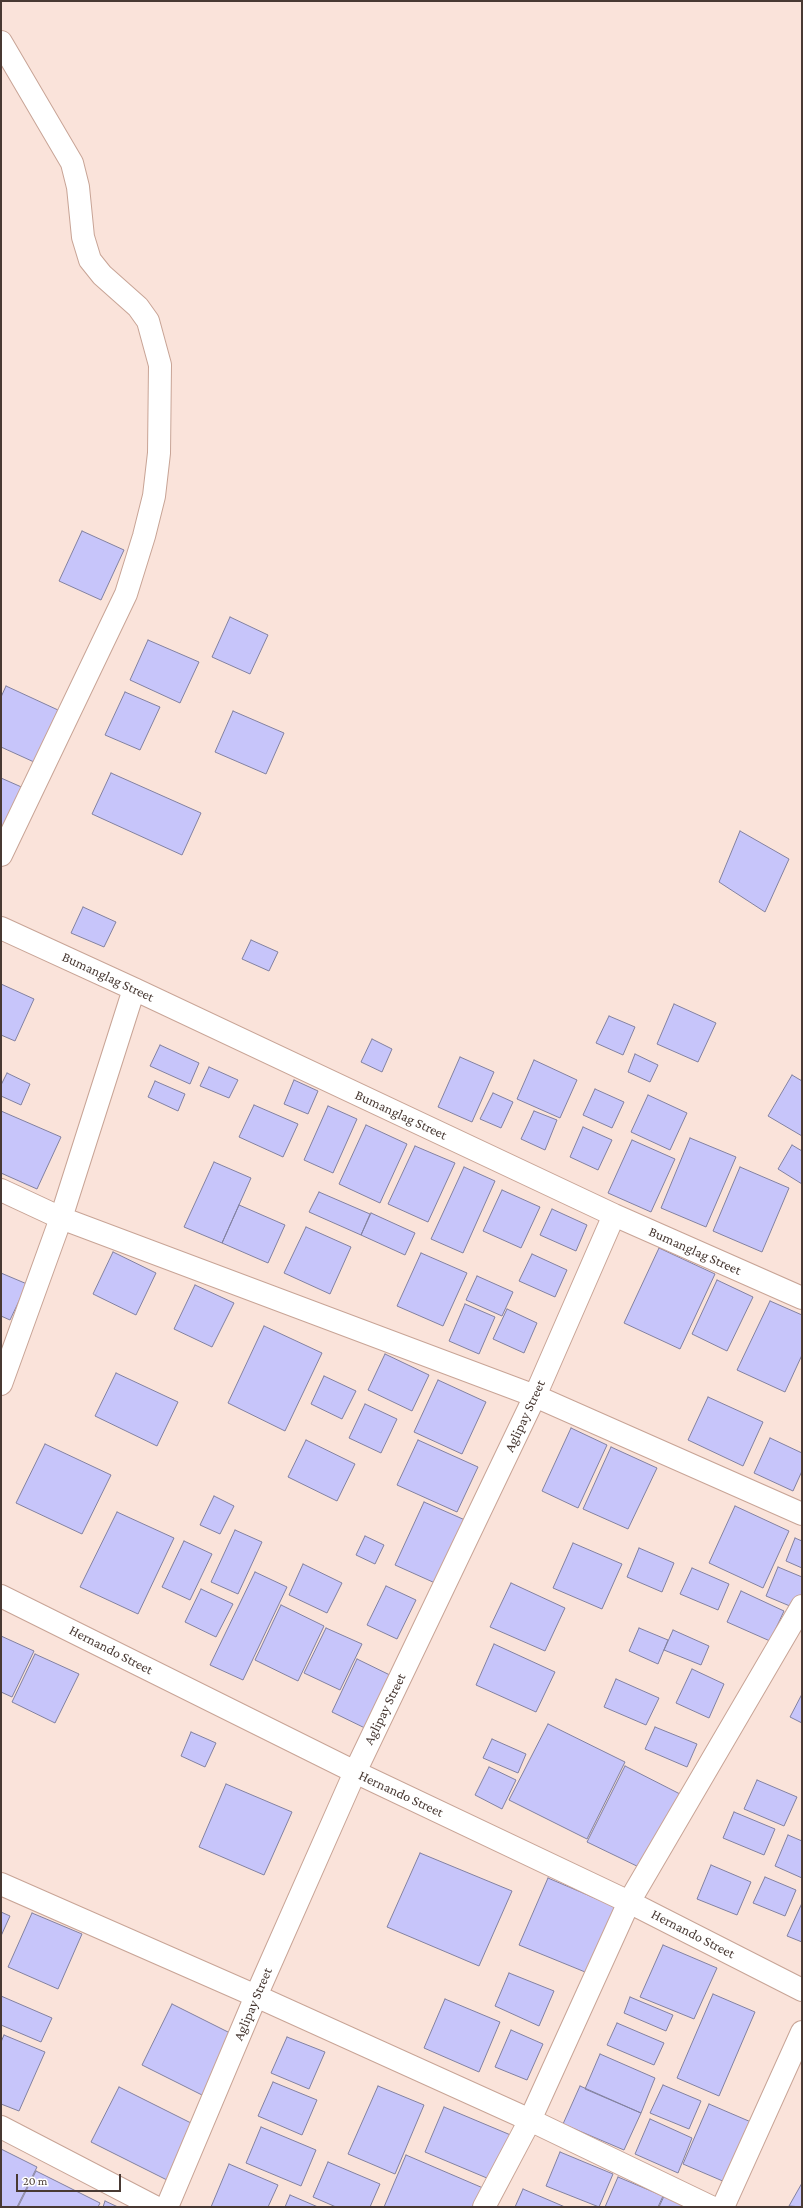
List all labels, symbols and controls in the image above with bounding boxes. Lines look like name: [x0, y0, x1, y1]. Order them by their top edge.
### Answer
street label: Bumanglag Street: [59, 948, 157, 1006]
street label: Bumanglag Street: [352, 1086, 450, 1144]
street label: Bumanglag Street: [646, 1223, 744, 1279]
street label: Aglipay Street: [501, 1377, 549, 1455]
street label: Hernando Street: [66, 1622, 156, 1678]
street label: Aglipay Street: [360, 1670, 410, 1748]
street label: Hernando Street: [356, 1767, 446, 1821]
street label: Hernando Street: [648, 1906, 738, 1962]
street label: Aglipay Street: [230, 1965, 276, 2043]
scale bar: [18, 2166, 123, 2192]
text: 20 m: [23, 2174, 47, 2188]

